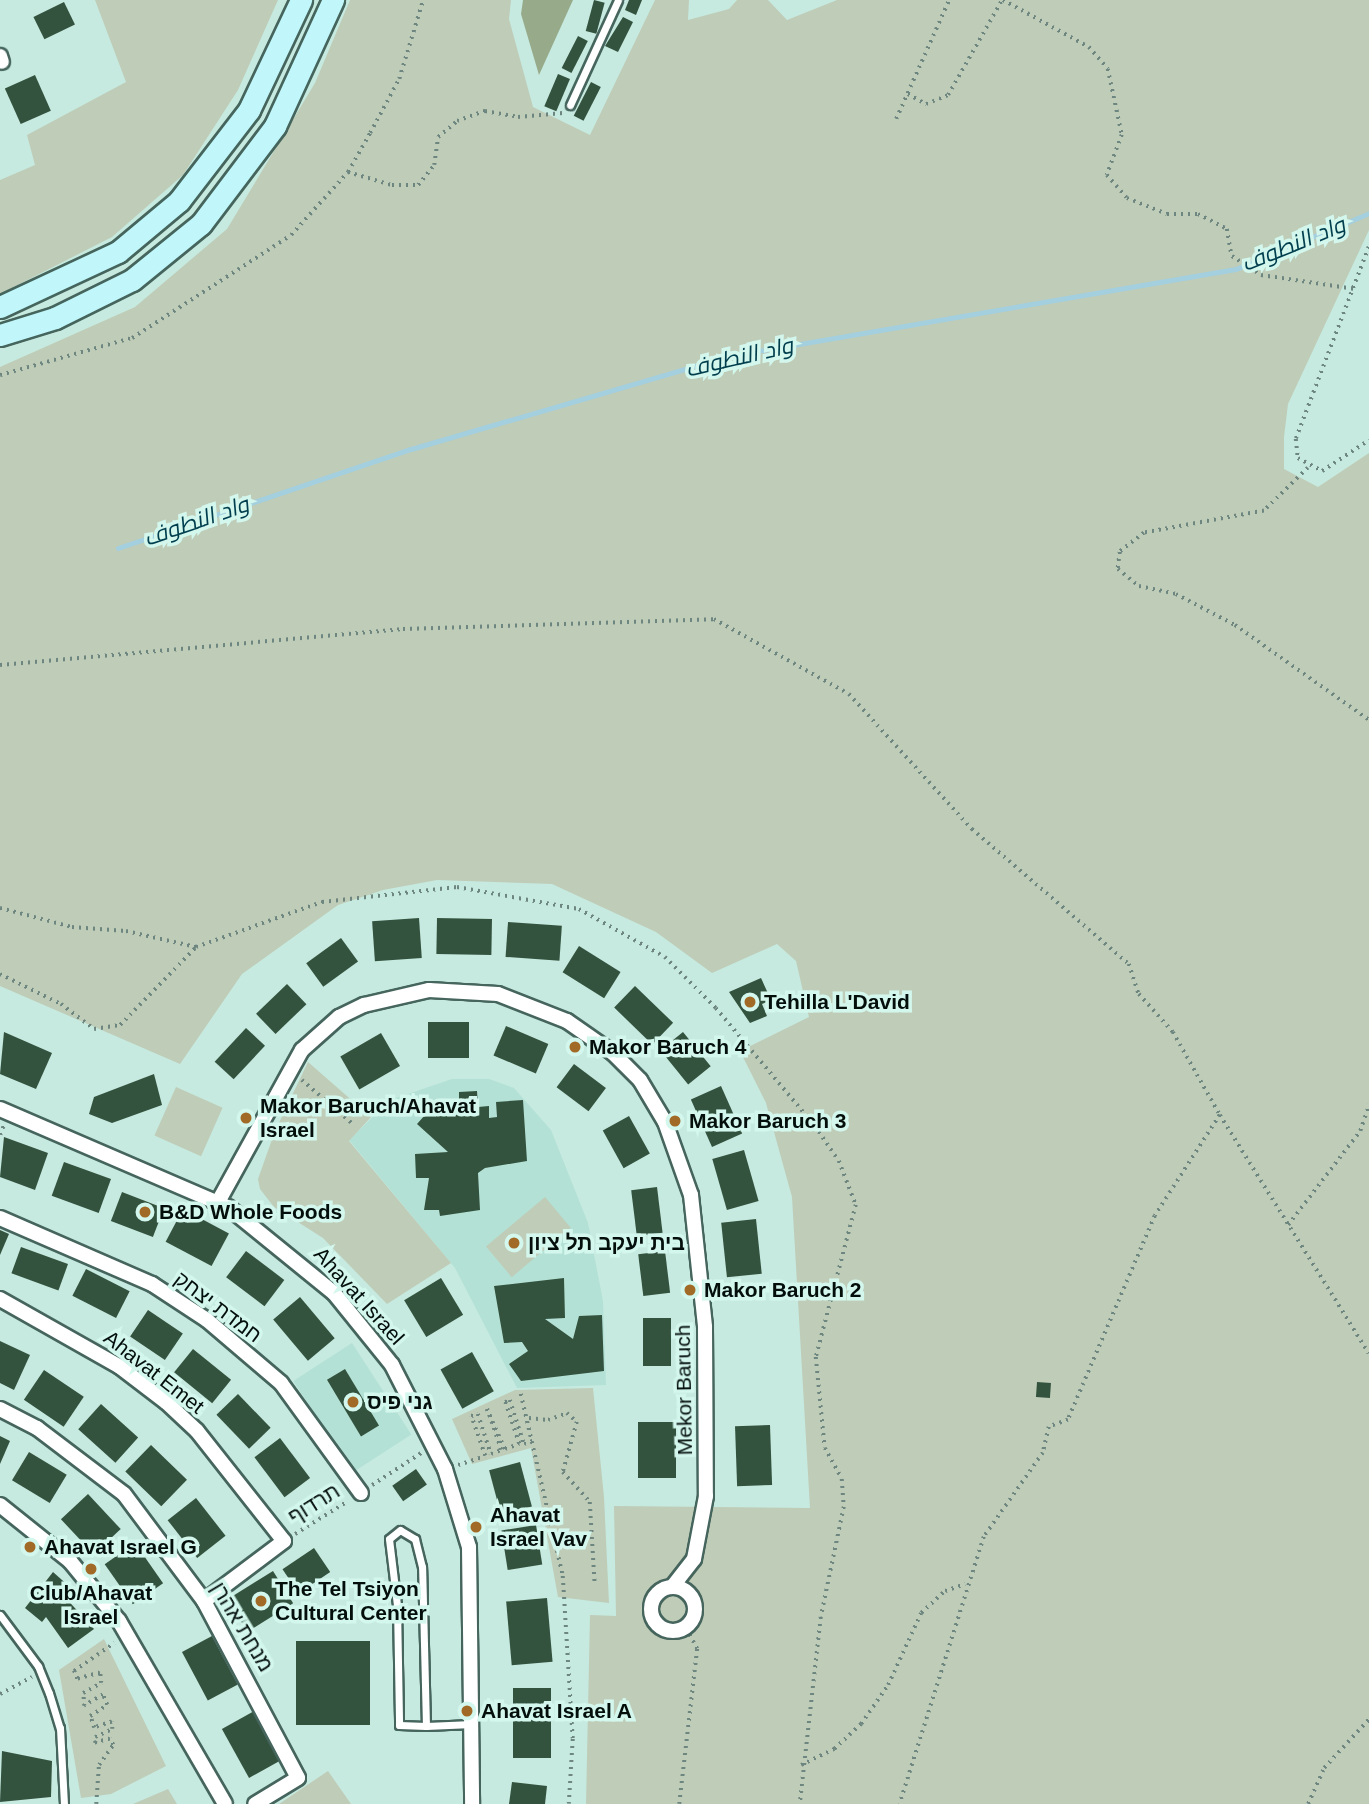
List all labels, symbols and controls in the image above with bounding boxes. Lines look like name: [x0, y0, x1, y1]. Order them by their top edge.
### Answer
water label: واد النطوف: [1237, 211, 1349, 277]
water label: واد النطوف: [682, 331, 796, 383]
water label: واد النطوف: [140, 490, 252, 552]
place label: Tehilla L'David: [764, 989, 910, 1015]
marker: Tehilla L'David: [742, 994, 758, 1010]
place label: Makor Baruch 4: [589, 1034, 747, 1060]
marker: Makor Baruch 4: [567, 1039, 583, 1055]
place label: Makor Baruch/Ahavat Israel: [260, 1093, 476, 1143]
place label: Makor Baruch 3: [689, 1108, 847, 1134]
marker: Makor Baruch/Ahavat Israel: [238, 1110, 254, 1126]
marker: Makor Baruch 3: [667, 1113, 683, 1129]
place label: B&D Whole Foods: [159, 1199, 342, 1225]
marker: B&D Whole Foods: [137, 1204, 153, 1220]
place label: בית יעקב תל ציון: [528, 1230, 685, 1256]
marker: בית יעקב תל ציון: [506, 1235, 522, 1251]
street label: Ahavat Israel: [309, 1242, 409, 1350]
street label: חמדת יצחק: [169, 1266, 267, 1348]
place label: Makor Baruch 2: [704, 1277, 862, 1303]
marker: Makor Baruch 2: [682, 1282, 698, 1298]
street label: Mekor Baruch: [670, 1324, 698, 1456]
street label: Ahavat Emet: [99, 1325, 209, 1419]
place label: גני פיס: [367, 1389, 433, 1415]
marker: גני פיס: [345, 1394, 361, 1410]
street label: תרדוף: [284, 1479, 344, 1529]
place label: Ahavat Israel Vav: [490, 1502, 587, 1552]
marker: Ahavat Israel Vav: [468, 1519, 484, 1535]
place label: Ahavat Israel G: [44, 1534, 197, 1560]
marker: Ahavat Israel G: [22, 1539, 38, 1555]
marker: Club/Ahavat Israel: [83, 1561, 99, 1577]
place label: The Tel Tsiyon Cultural Center: [275, 1576, 427, 1626]
street label: מנחת אהרן: [205, 1578, 279, 1676]
place label: Club/Ahavat Israel: [30, 1580, 152, 1630]
marker: The Tel Tsiyon Cultural Center: [253, 1593, 269, 1609]
place label: Ahavat Israel A: [481, 1698, 633, 1724]
marker: Ahavat Israel A: [459, 1703, 475, 1719]

